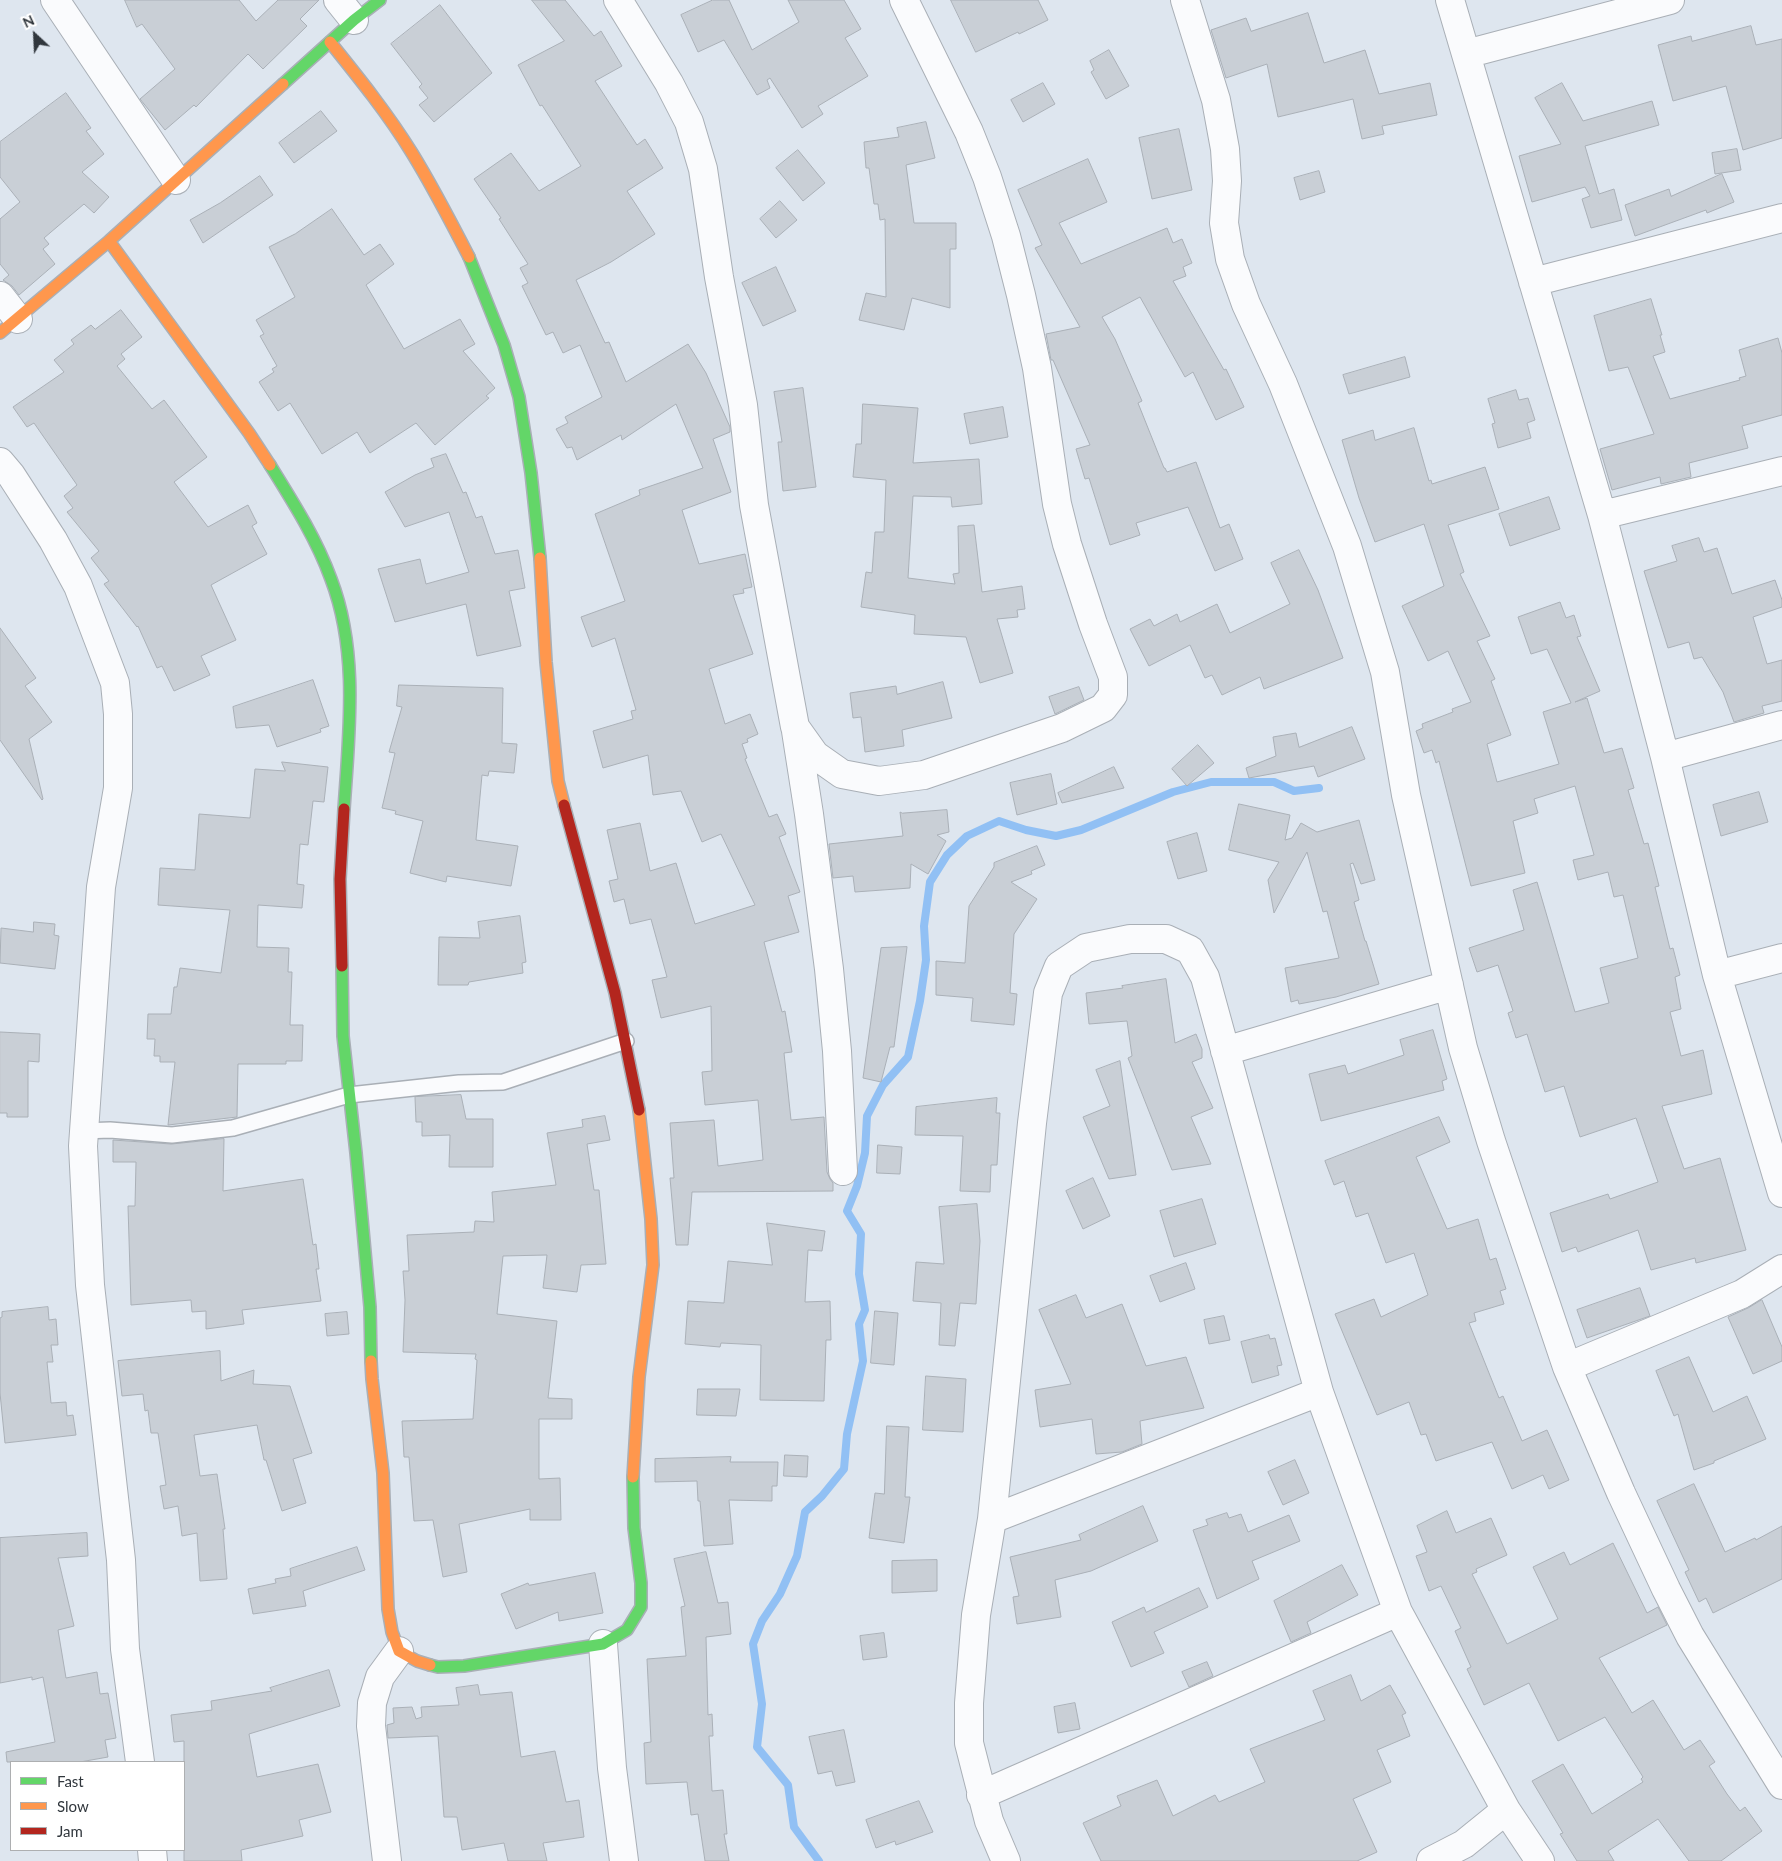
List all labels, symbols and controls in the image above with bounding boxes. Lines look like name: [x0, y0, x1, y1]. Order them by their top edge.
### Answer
north arrow: [10, 10, 60, 60]
text: N: [20, 11, 37, 31]
legend: [10, 1761, 185, 1851]
text: Fast: [57, 1772, 84, 1790]
text: Slow: [57, 1797, 89, 1815]
text: Jam: [57, 1822, 83, 1840]

